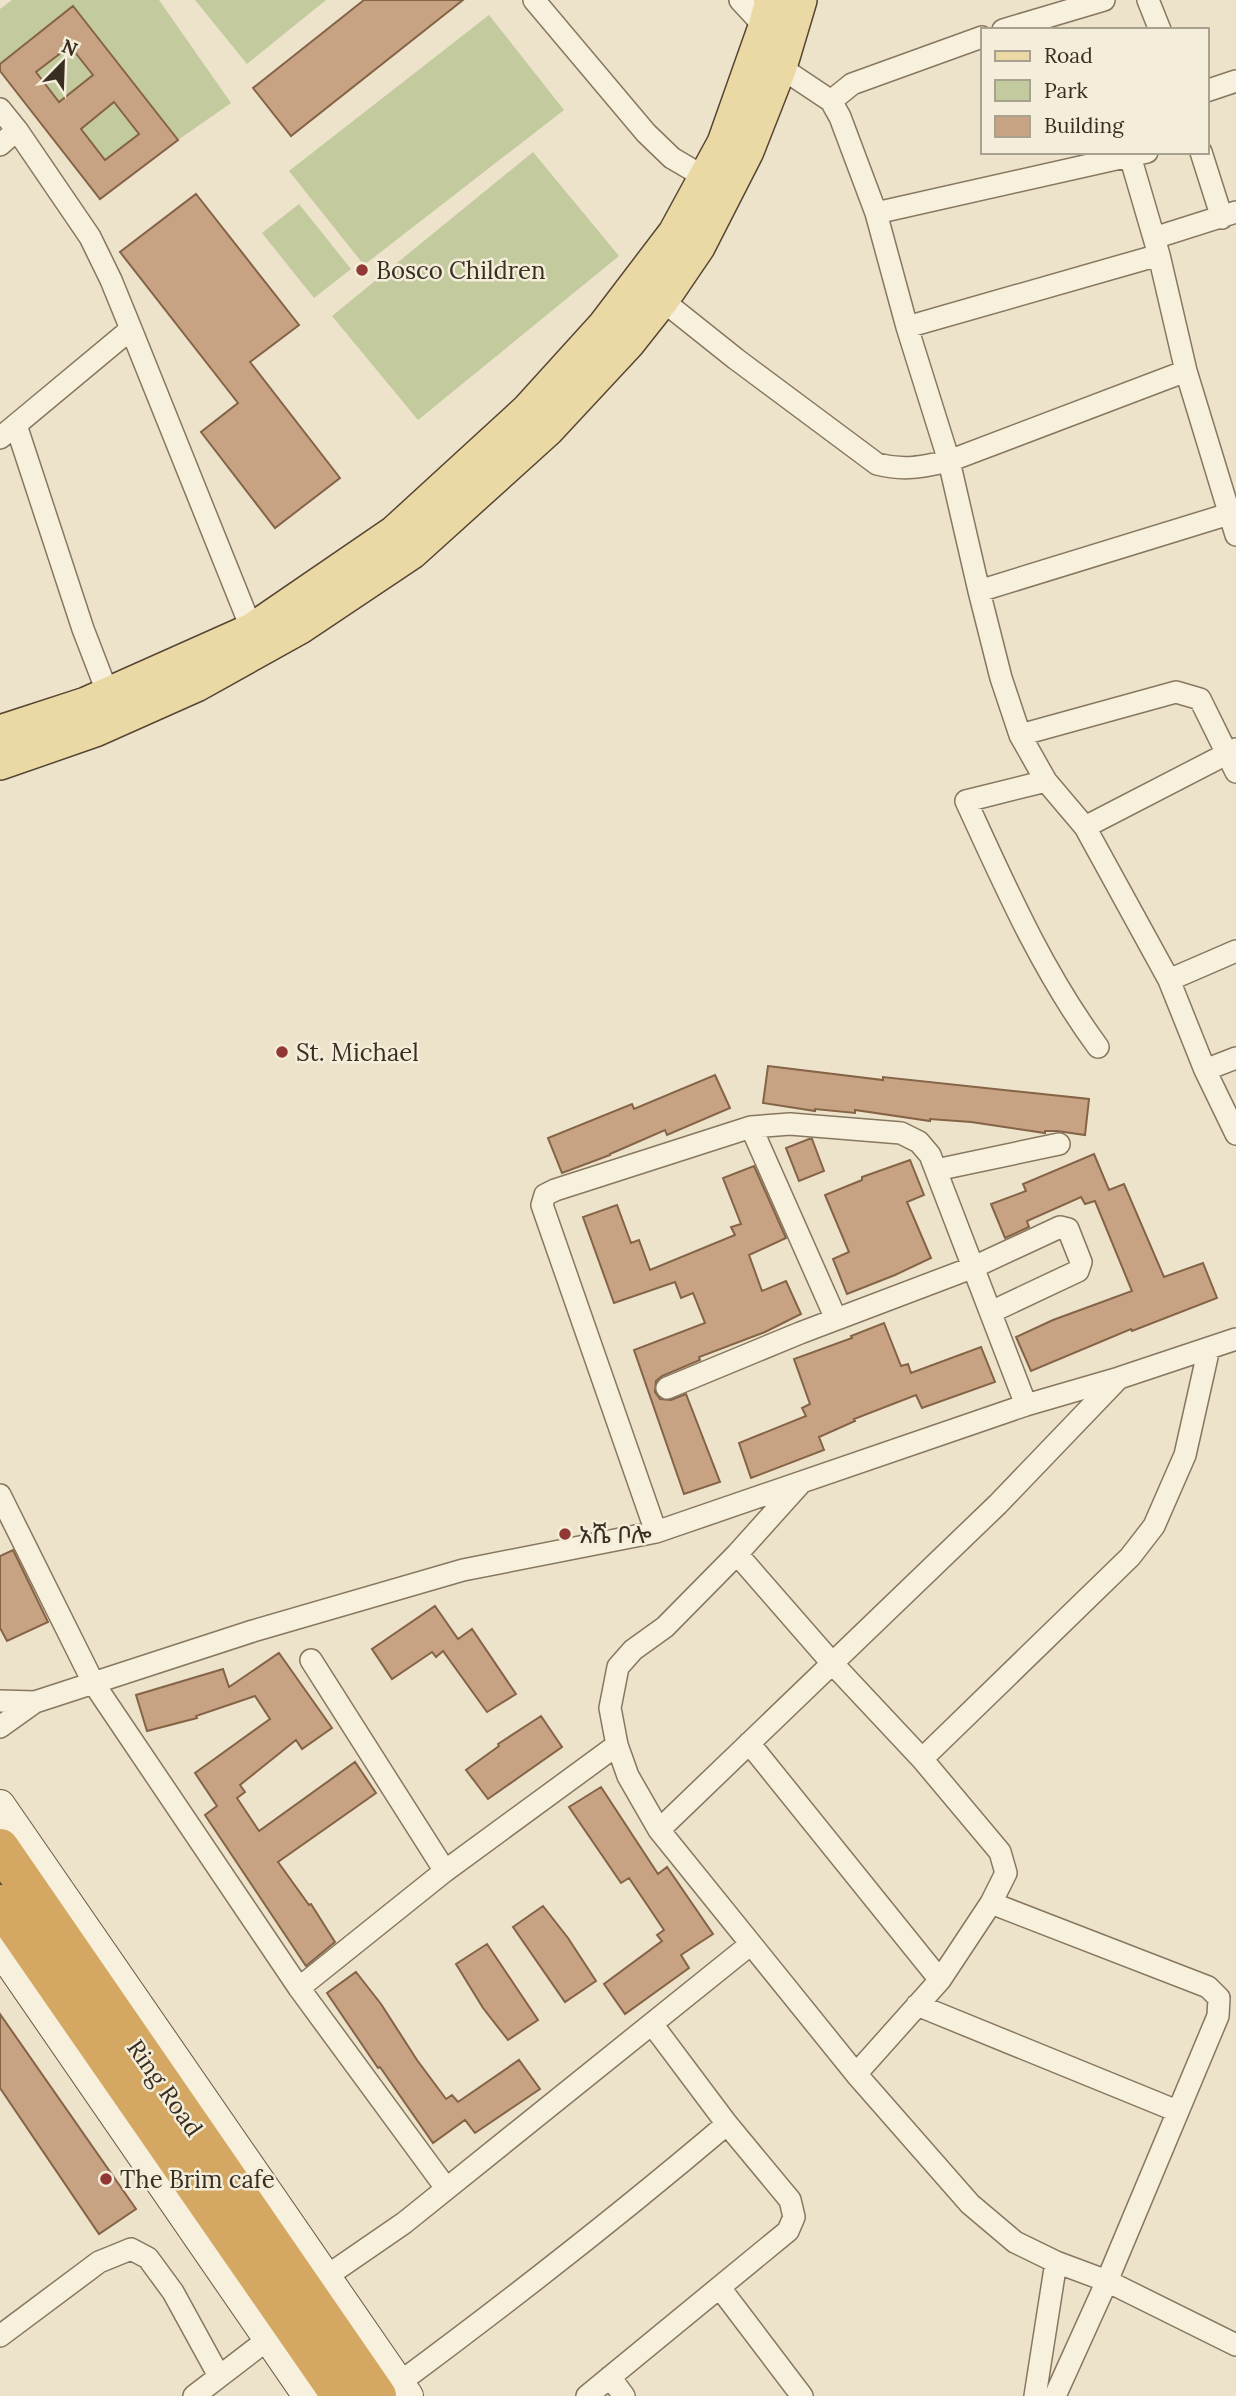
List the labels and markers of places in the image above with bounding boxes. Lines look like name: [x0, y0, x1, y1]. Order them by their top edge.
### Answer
place label: Bosco Children: [376, 255, 546, 286]
marker: Bosco Children: [354, 262, 370, 278]
place label: St. Michael: [296, 1037, 419, 1068]
marker: St. Michael: [274, 1044, 290, 1060]
place label: አሼ ቦሎ: [579, 1519, 652, 1550]
marker: አሼ ቦሎ: [557, 1526, 573, 1542]
place label: The Brim cafe: [120, 2164, 275, 2195]
marker: The Brim cafe: [98, 2171, 114, 2187]

